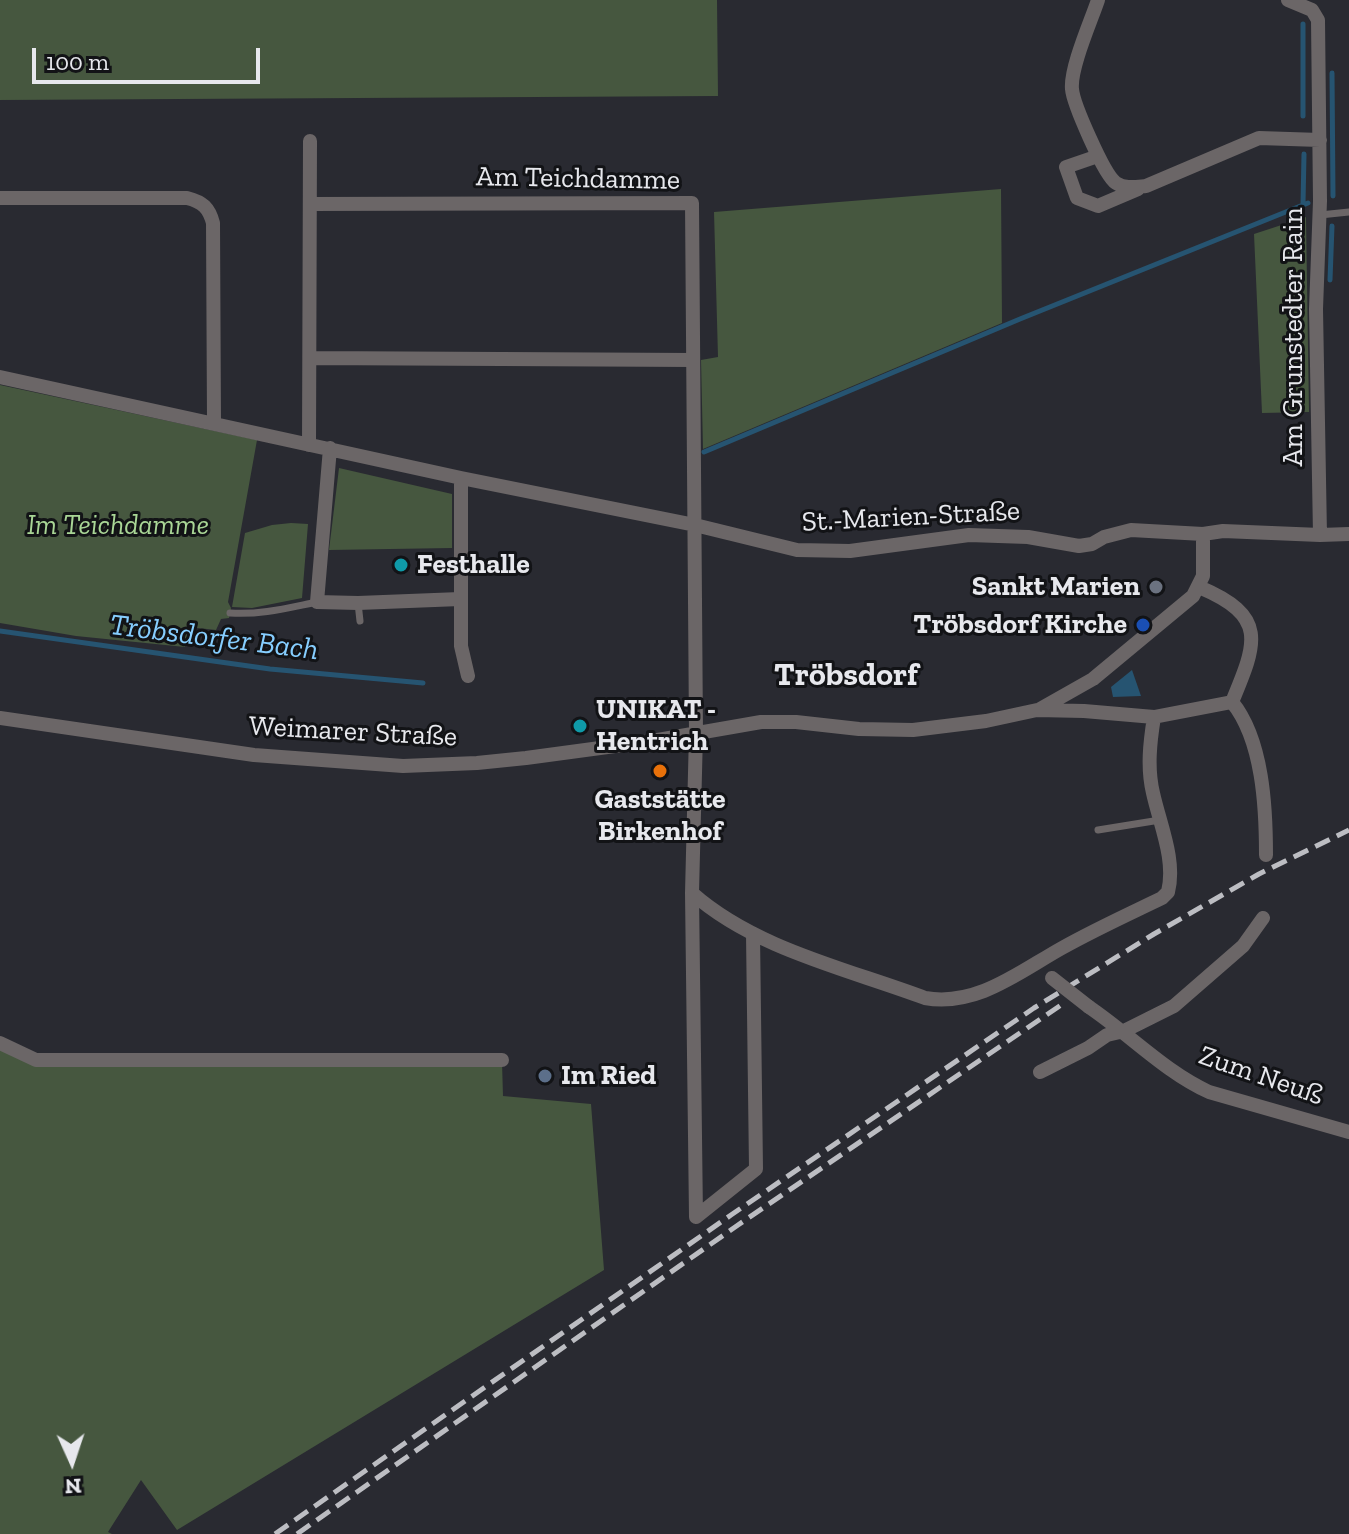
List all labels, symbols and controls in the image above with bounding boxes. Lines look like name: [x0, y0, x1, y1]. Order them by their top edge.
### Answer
scale bar: [36, 32, 264, 82]
text: 100 m: [46, 47, 109, 76]
street label: Am Teichdamme: [476, 160, 680, 198]
street label: Am Grunstedter Rain: [1277, 207, 1311, 467]
street label: St.-Marien-Straße: [801, 495, 1021, 539]
park label: Im Teichdamme: [27, 509, 209, 543]
place label: Festhalle: [417, 548, 530, 582]
marker: Festhalle: [392, 556, 410, 574]
place label: Sankt Marien: [972, 570, 1140, 604]
marker: Sankt Marien: [1147, 578, 1165, 596]
water label: Tröbsdorfer Bach: [108, 607, 320, 669]
place label: Tröbsdorf Kirche: [913, 608, 1127, 642]
marker: Tröbsdorf Kirche: [1134, 616, 1152, 634]
district label: Tröbsdorf: [774, 657, 918, 695]
place label: UNIKAT - Hentrich: [596, 693, 716, 759]
street label: Weimarer Straße: [248, 710, 458, 754]
marker: UNIKAT - Hentrich: [571, 717, 589, 735]
marker: Gaststätte Birkenhof: [651, 762, 669, 780]
place label: Gaststätte Birkenhof: [594, 783, 726, 849]
street label: Zum Neuß: [1194, 1039, 1328, 1113]
place label: Im Ried: [561, 1059, 656, 1093]
marker: Im Ried: [536, 1067, 554, 1085]
north arrow: [32, 1422, 112, 1502]
text: N: [64, 1473, 82, 1500]

